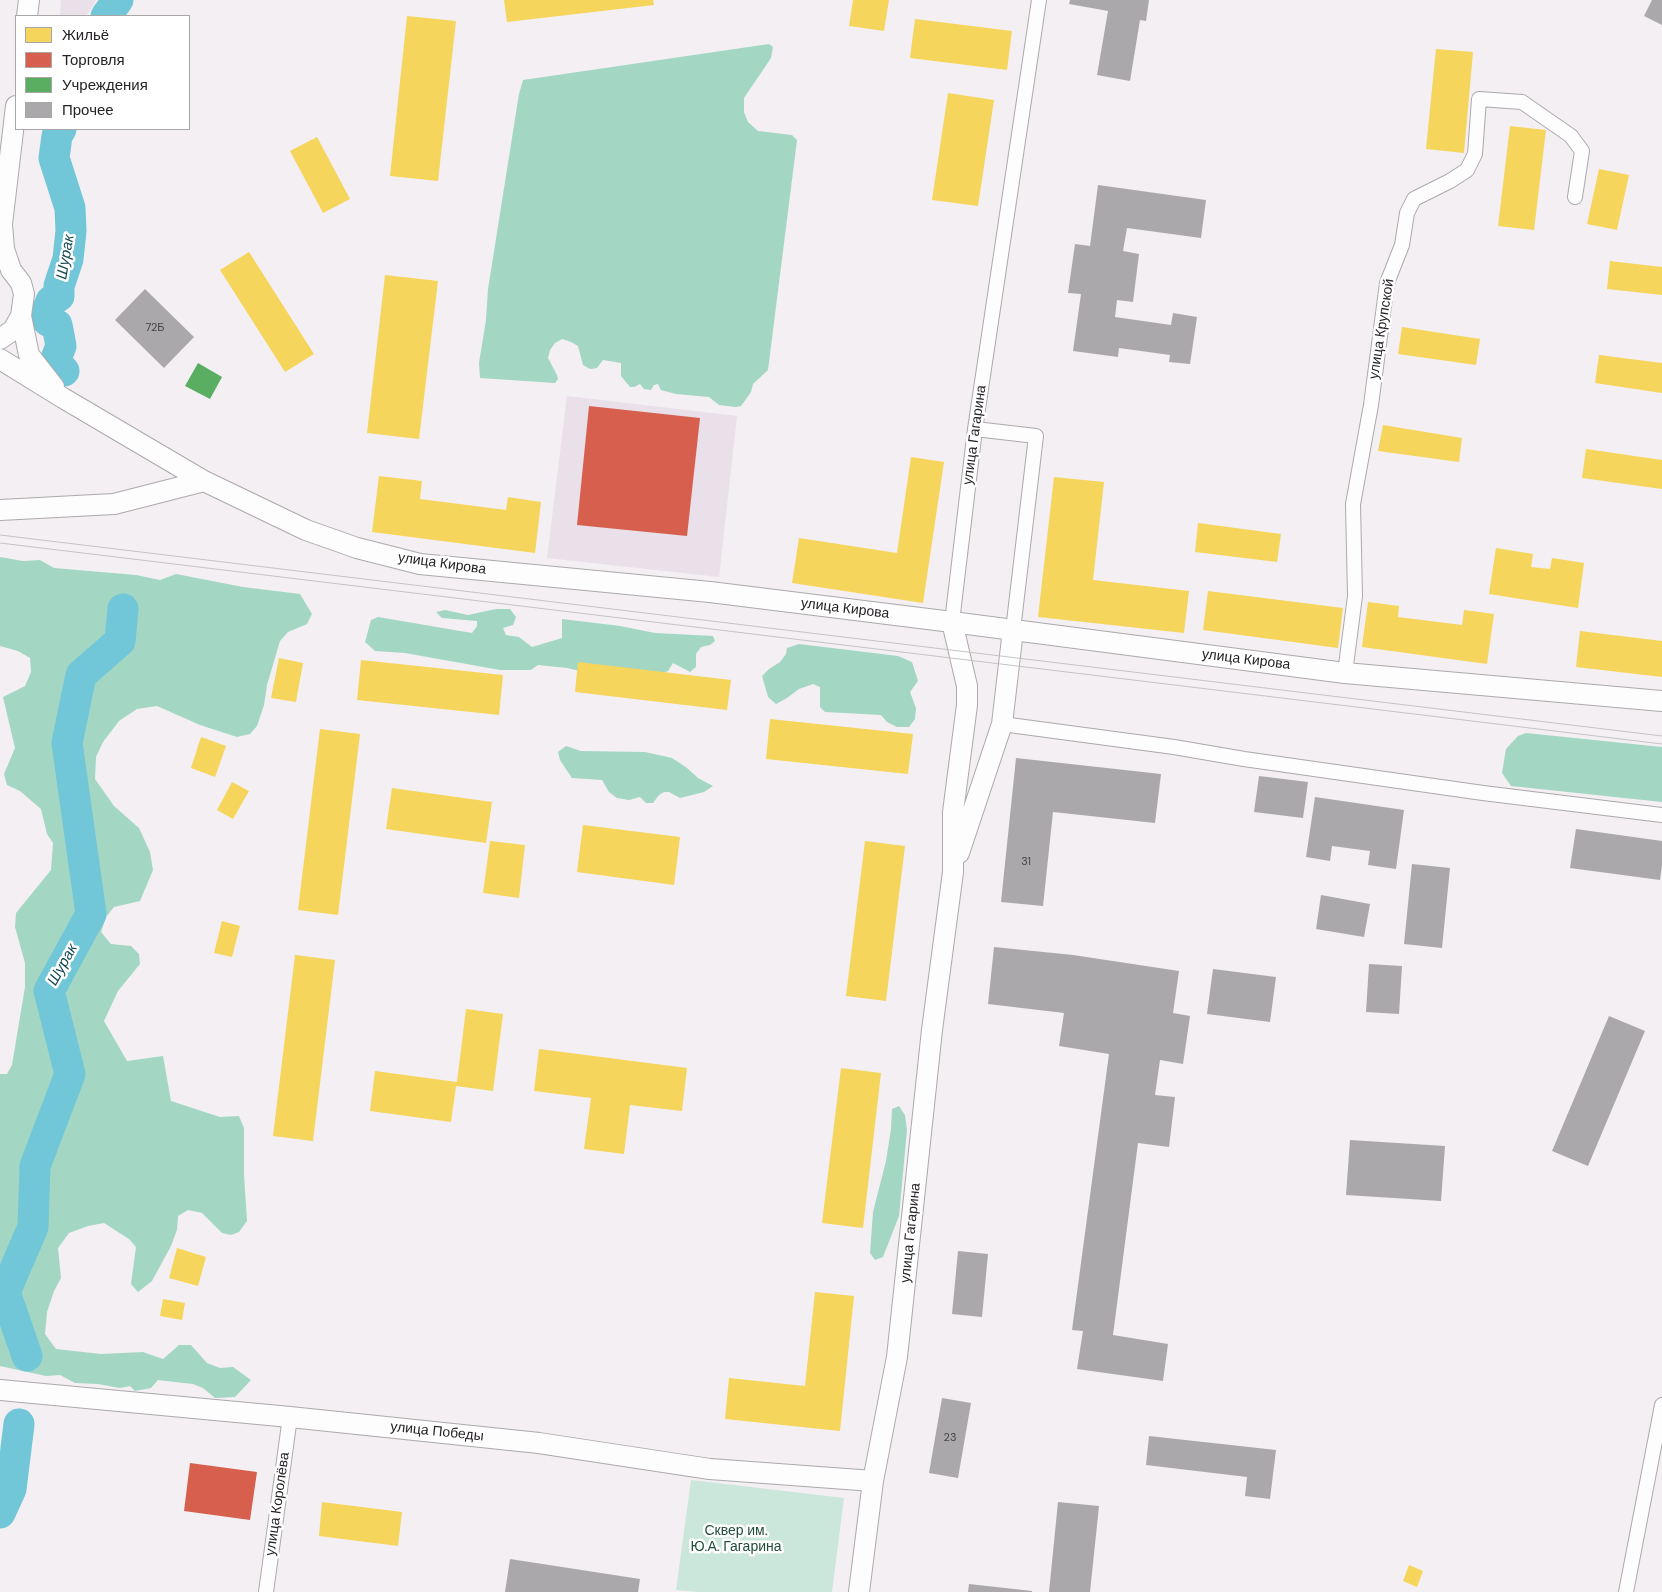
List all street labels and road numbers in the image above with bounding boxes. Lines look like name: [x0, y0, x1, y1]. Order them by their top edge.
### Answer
street label: улица Крупской: [1366, 278, 1398, 380]
street label: улица Гагарина: [960, 384, 990, 486]
street label: улица Кирова: [397, 550, 487, 578]
street label: улица Кирова: [800, 595, 890, 623]
street label: улица Кирова: [1201, 646, 1291, 674]
street label: улица Гагарина: [897, 1182, 925, 1284]
street label: улица Победы: [390, 1419, 484, 1445]
street label: улица Королёва: [262, 1451, 294, 1557]

